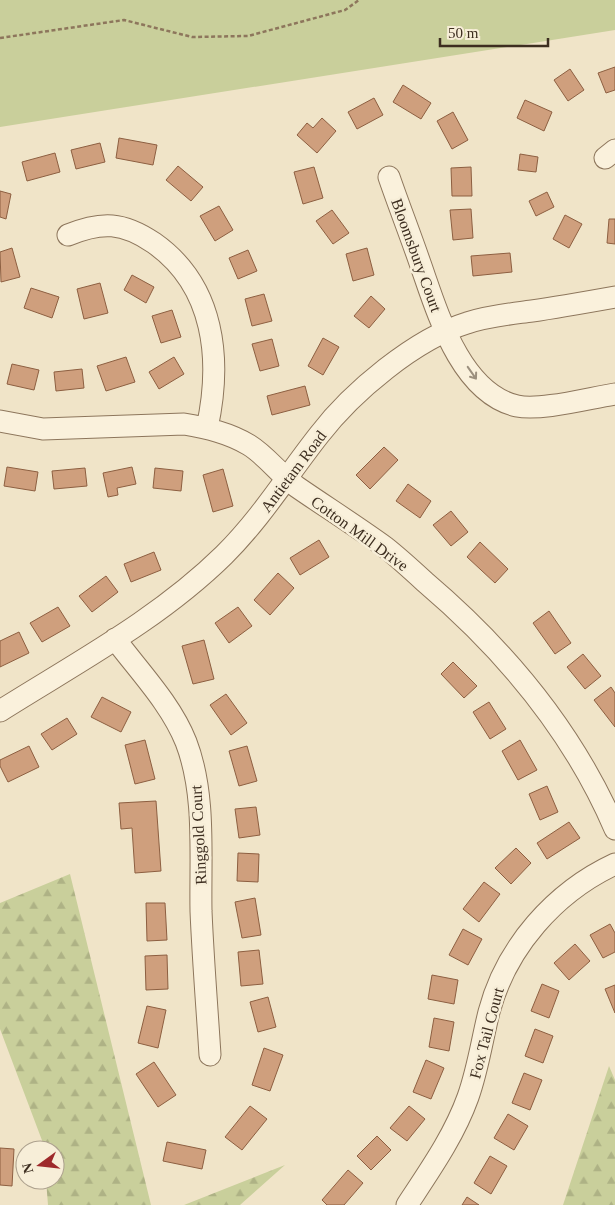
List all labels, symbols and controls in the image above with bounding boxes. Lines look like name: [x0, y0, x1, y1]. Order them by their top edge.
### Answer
scale bar: [440, 15, 548, 47]
text: 50 m: [448, 25, 479, 41]
street label: Bloomsbury Court: [387, 196, 445, 315]
one-way arrow: [467, 366, 477, 380]
street label: Antietam Road: [257, 427, 329, 515]
street label: Cotton Mill Drive: [308, 493, 411, 574]
street label: Ringgold Court: [187, 784, 211, 885]
street label: Fox Tail Court: [466, 985, 507, 1081]
north arrow: [15, 1140, 65, 1190]
text: N: [19, 1161, 36, 1175]

